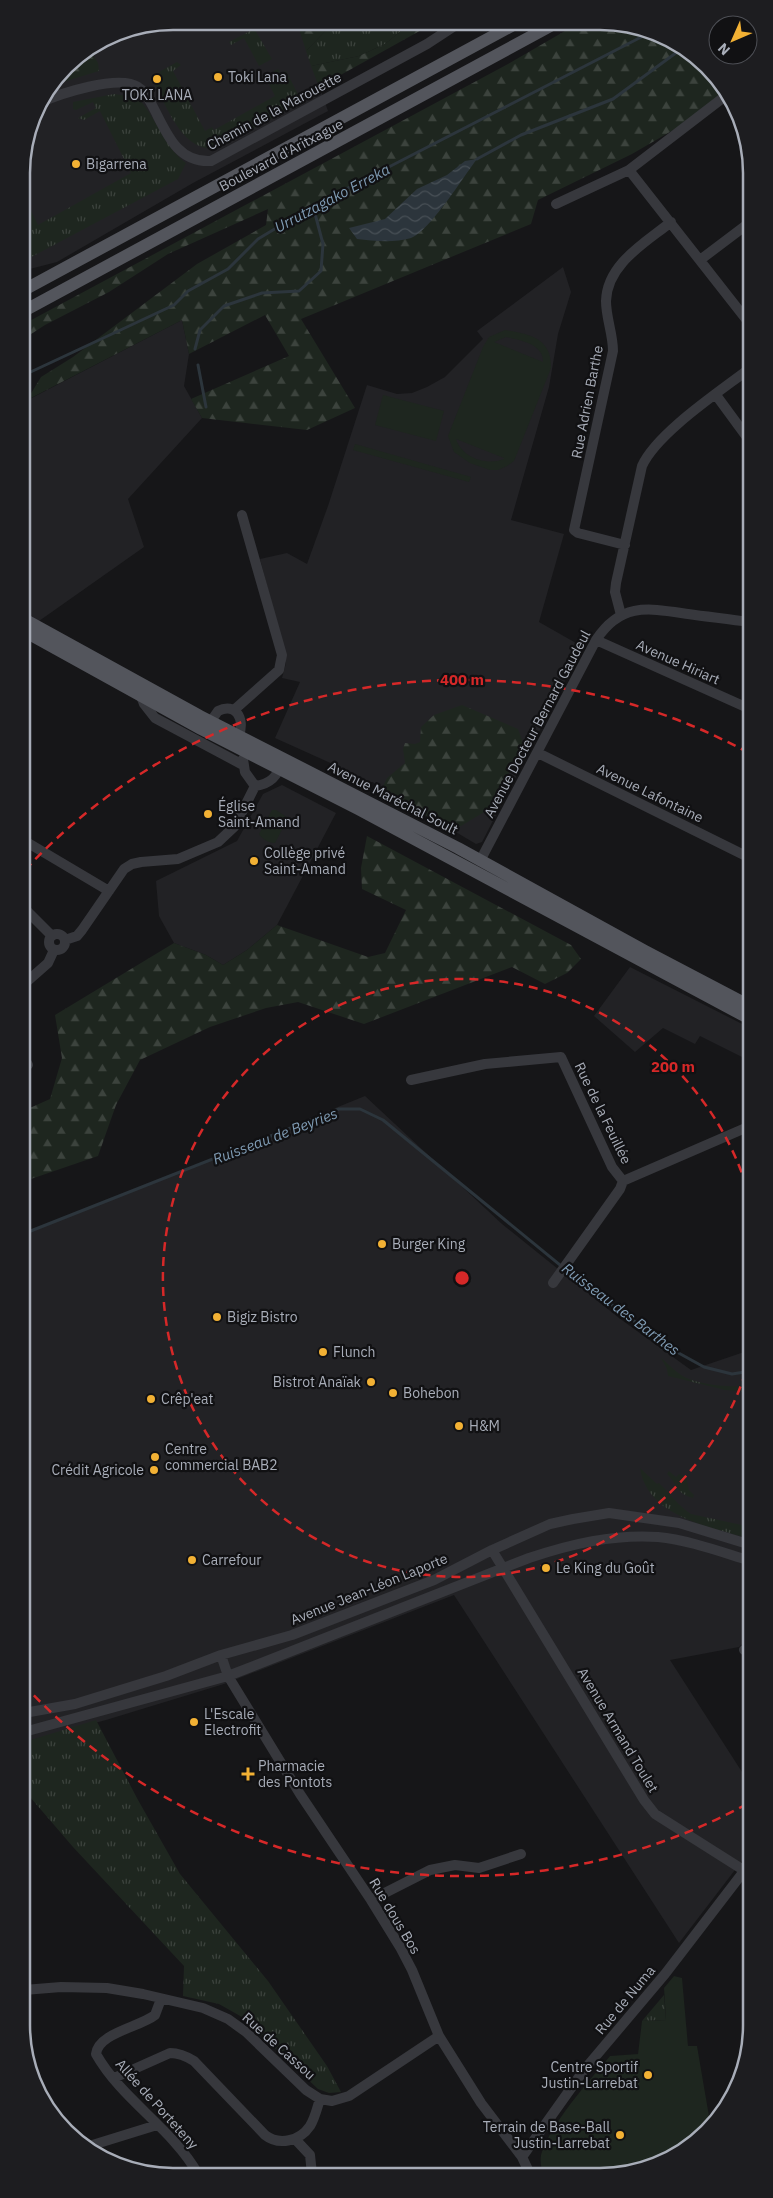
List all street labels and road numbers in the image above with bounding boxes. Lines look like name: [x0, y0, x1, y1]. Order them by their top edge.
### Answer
street label: Chemin de la Marouette: [204, 68, 345, 154]
street label: Boulevard d'Aritxague: [216, 115, 346, 195]
street label: Rue Adrien Barthe: [567, 344, 607, 460]
street label: Avenue Docteur Bernard Gaudeul: [480, 627, 594, 821]
street label: Avenue Hiriart: [633, 636, 723, 688]
street label: Avenue Maréchal Soult: [325, 757, 461, 839]
street label: Avenue Lafontaine: [594, 759, 707, 827]
street label: Rue de la Feuillée: [571, 1059, 636, 1167]
street label: Avenue Jean-Léon Laporte: [288, 1549, 450, 1629]
street label: Avenue Armand Toulet: [574, 1664, 662, 1796]
street label: Rue dous Bos: [365, 1875, 425, 1958]
street label: Rue de Numa: [591, 1961, 659, 2038]
street label: Rue de Cassou: [239, 2008, 319, 2084]
street label: Allée de Porteteny: [112, 2055, 202, 2153]

